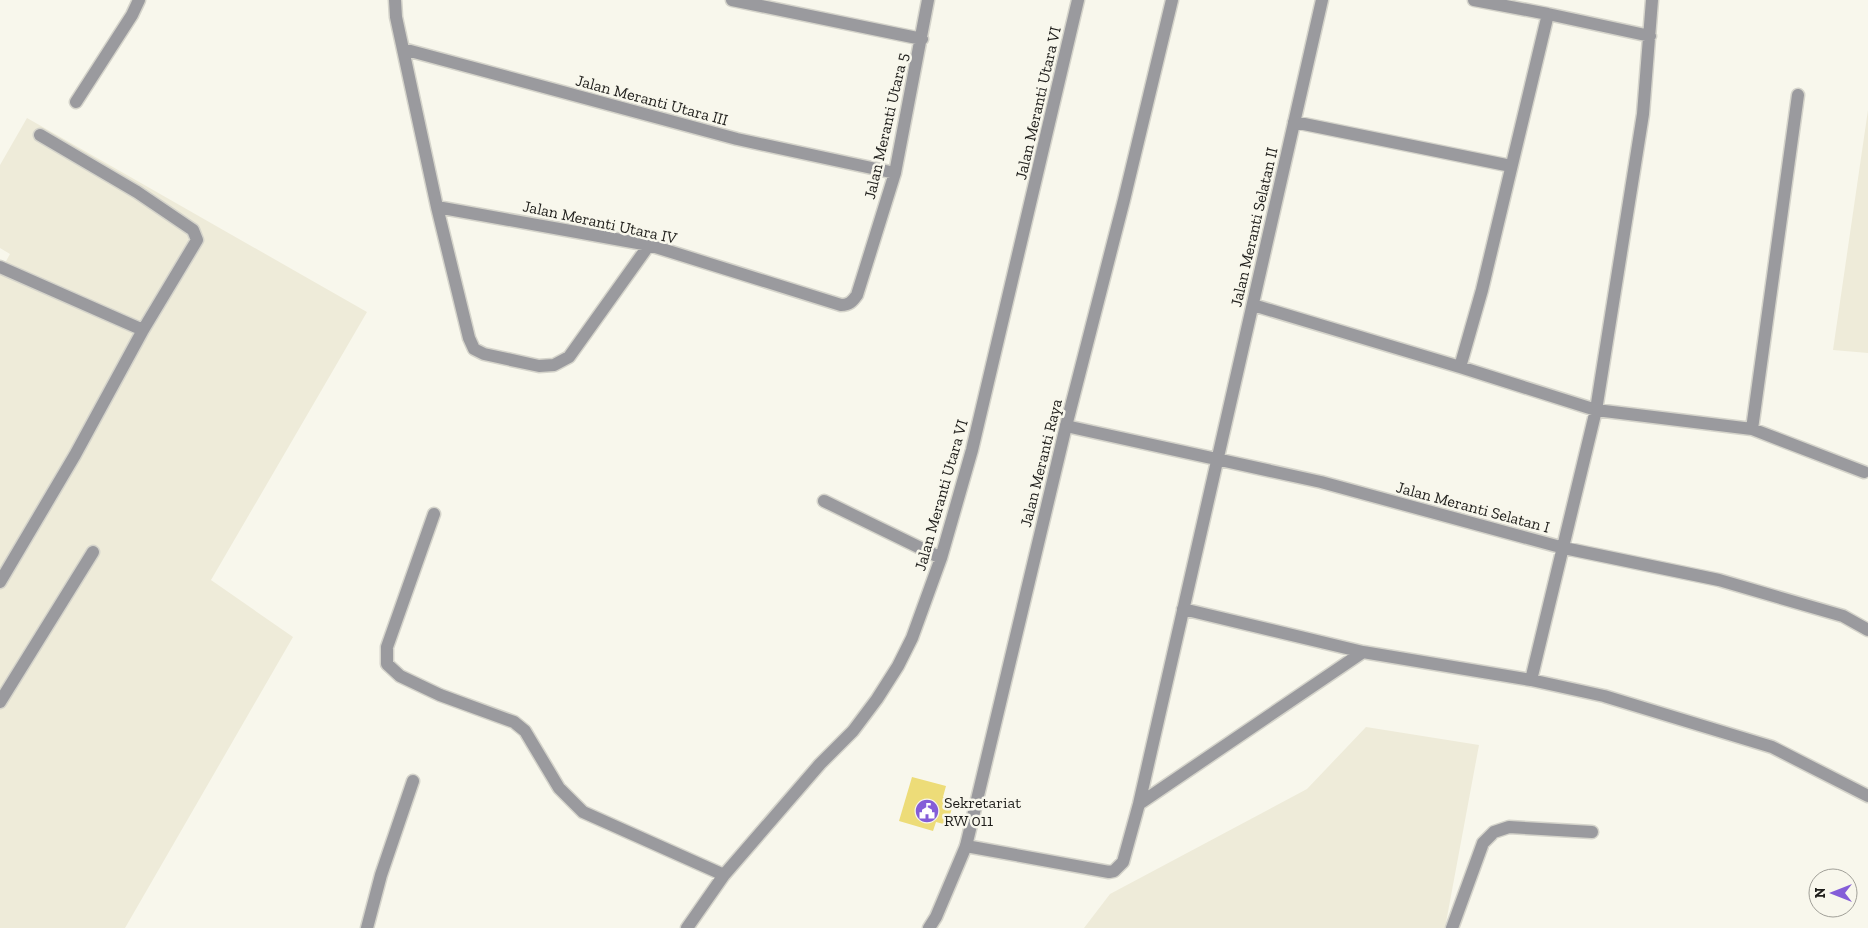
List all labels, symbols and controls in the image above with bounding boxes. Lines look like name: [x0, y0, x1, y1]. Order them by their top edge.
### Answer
street label: Jalan Meranti Utara VI: [1011, 25, 1065, 181]
street label: Jalan Meranti Utara 5: [860, 51, 912, 201]
street label: Jalan Meranti Utara III: [574, 71, 730, 129]
street label: Jalan Meranti Selatan II: [1226, 145, 1282, 309]
street label: Jalan Meranti Utara IV: [521, 196, 679, 248]
street label: Jalan Meranti Raya: [1016, 397, 1066, 529]
street label: Jalan Meranti Utara VI: [910, 417, 972, 573]
street label: Jalan Meranti Selatan I: [1394, 477, 1552, 537]
place label: Sekretariat RW 011: [944, 793, 1021, 830]
public building icon: Sekretariat RW 011: [914, 798, 940, 824]
north arrow: [1808, 868, 1858, 918]
text: N: [1812, 887, 1829, 898]

